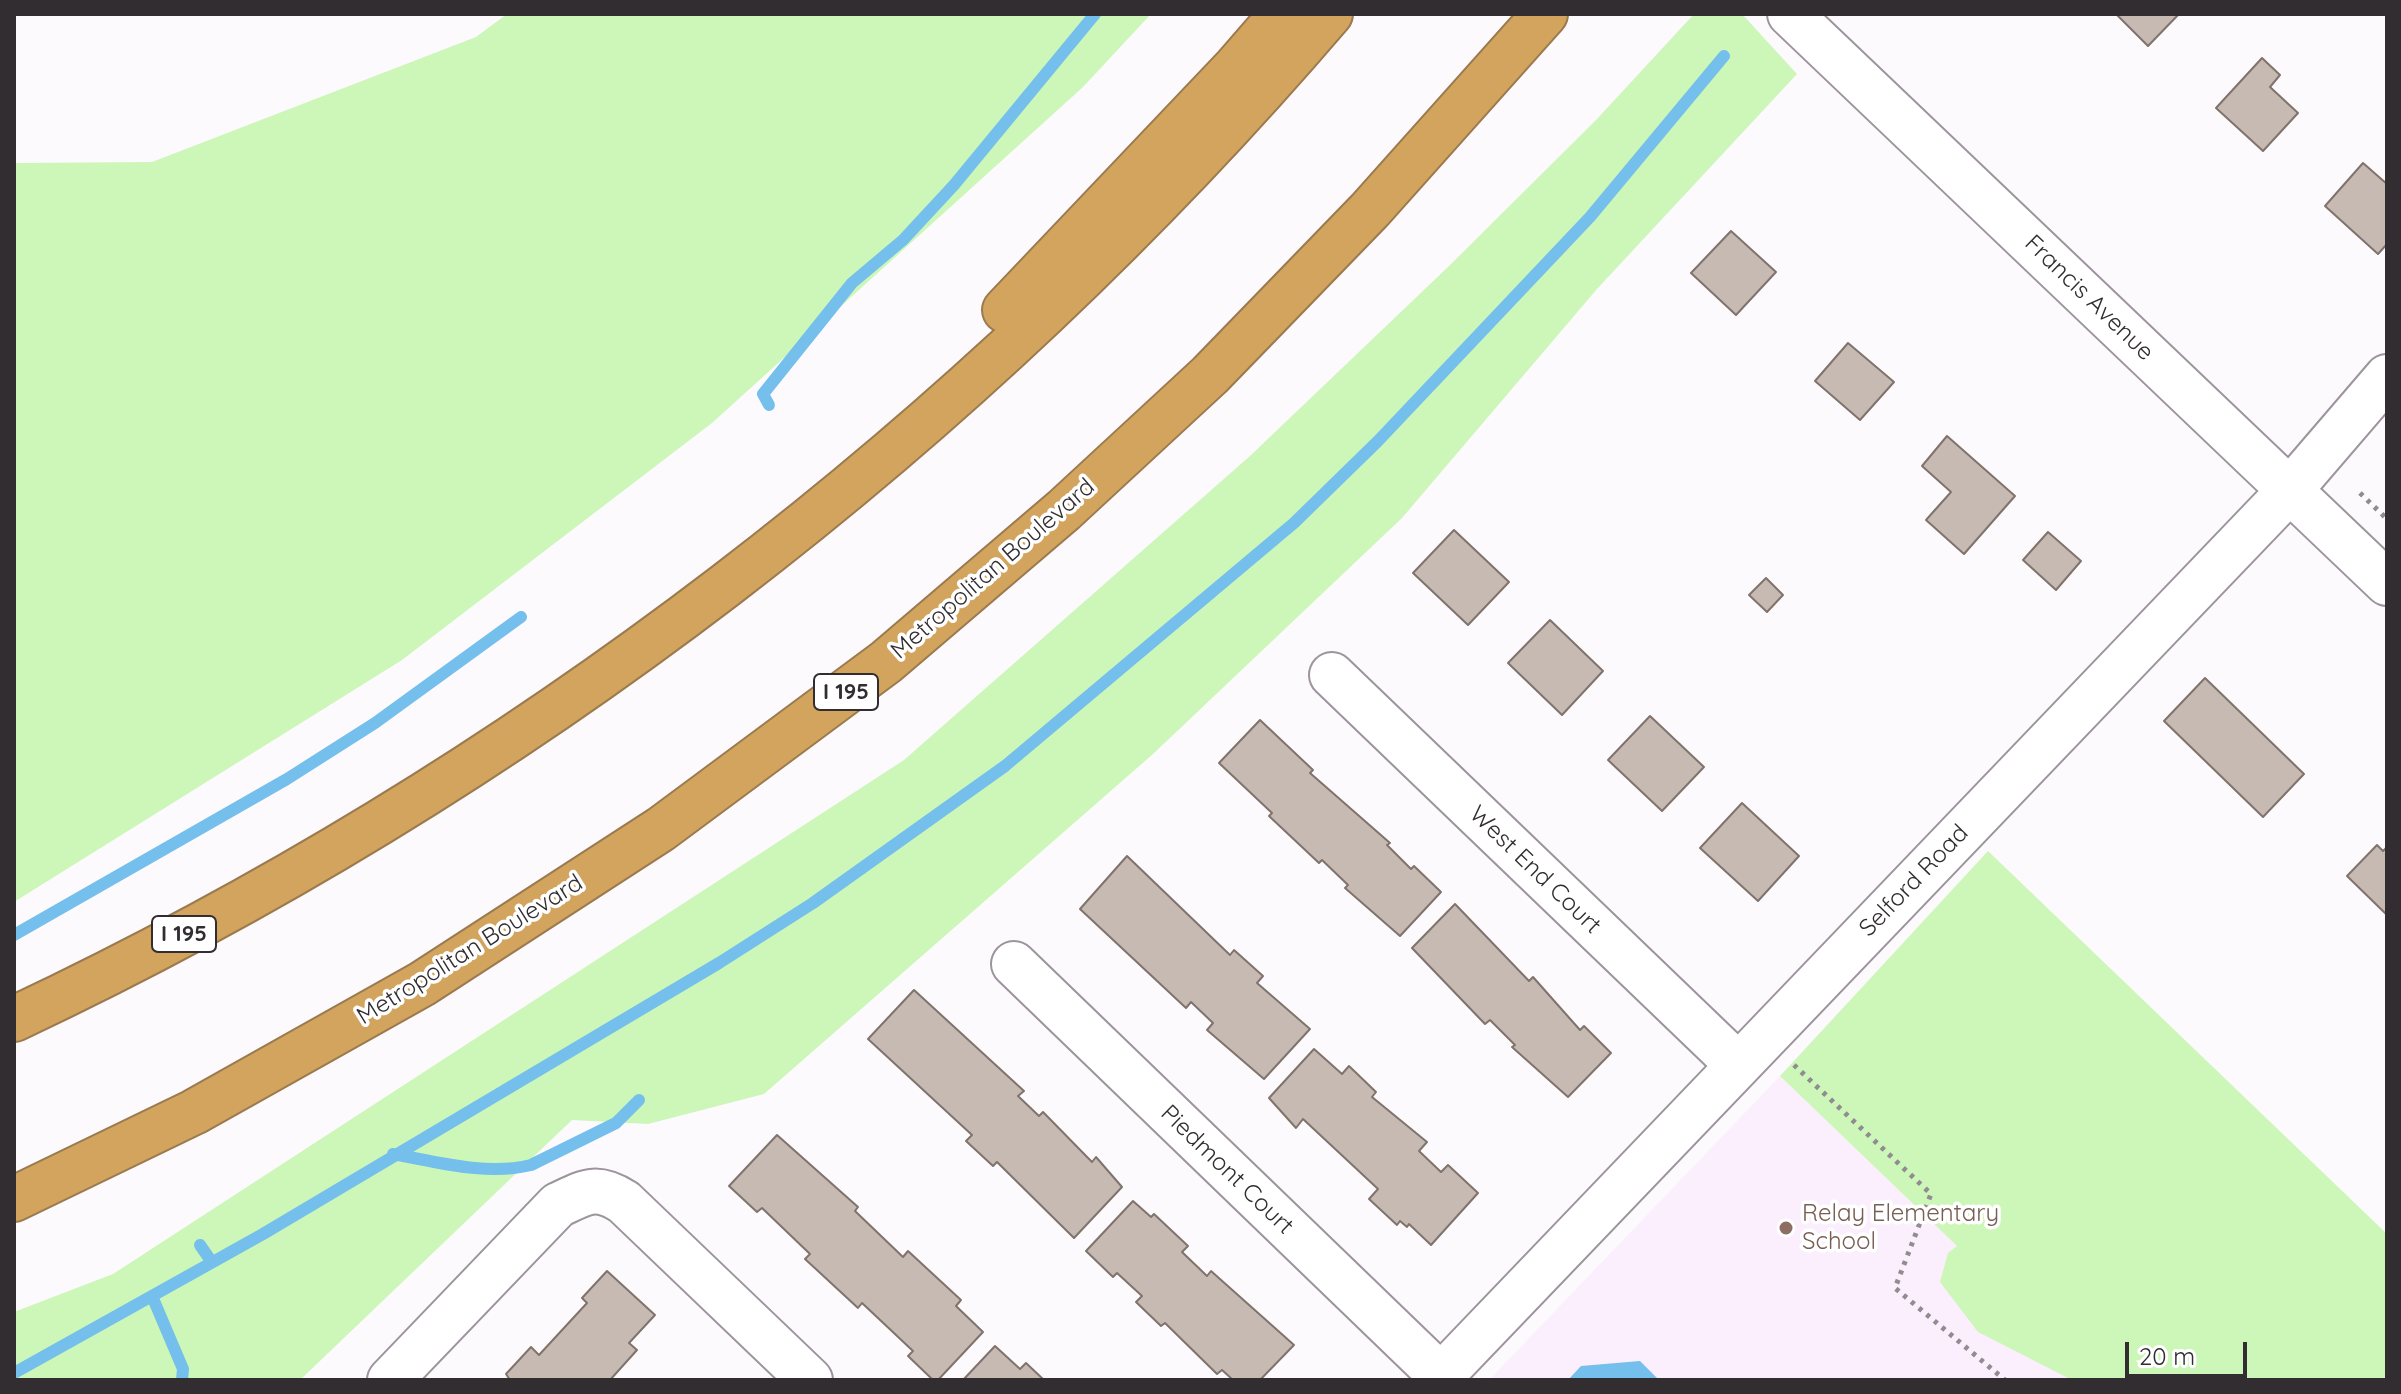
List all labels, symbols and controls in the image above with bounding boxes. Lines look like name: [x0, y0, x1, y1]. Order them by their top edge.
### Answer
street label: Francis Avenue: [2019, 229, 2159, 367]
street label: Metropolitan Boulevard: [885, 473, 1101, 665]
road number: I 195: [814, 674, 878, 710]
street label: West End Court: [1463, 800, 1607, 940]
street label: Selford Road: [1854, 819, 1974, 943]
street label: Metropolitan Boulevard: [352, 869, 588, 1031]
road number: I 195: [152, 916, 216, 952]
street label: Piedmont Court: [1155, 1099, 1299, 1241]
place label: Relay Elementary School: [1802, 1200, 1999, 1256]
marker: Relay Elementary School: [1777, 1219, 1795, 1237]
scale bar: [2129, 1326, 2251, 1376]
text: 20 m: [2139, 1341, 2195, 1371]

